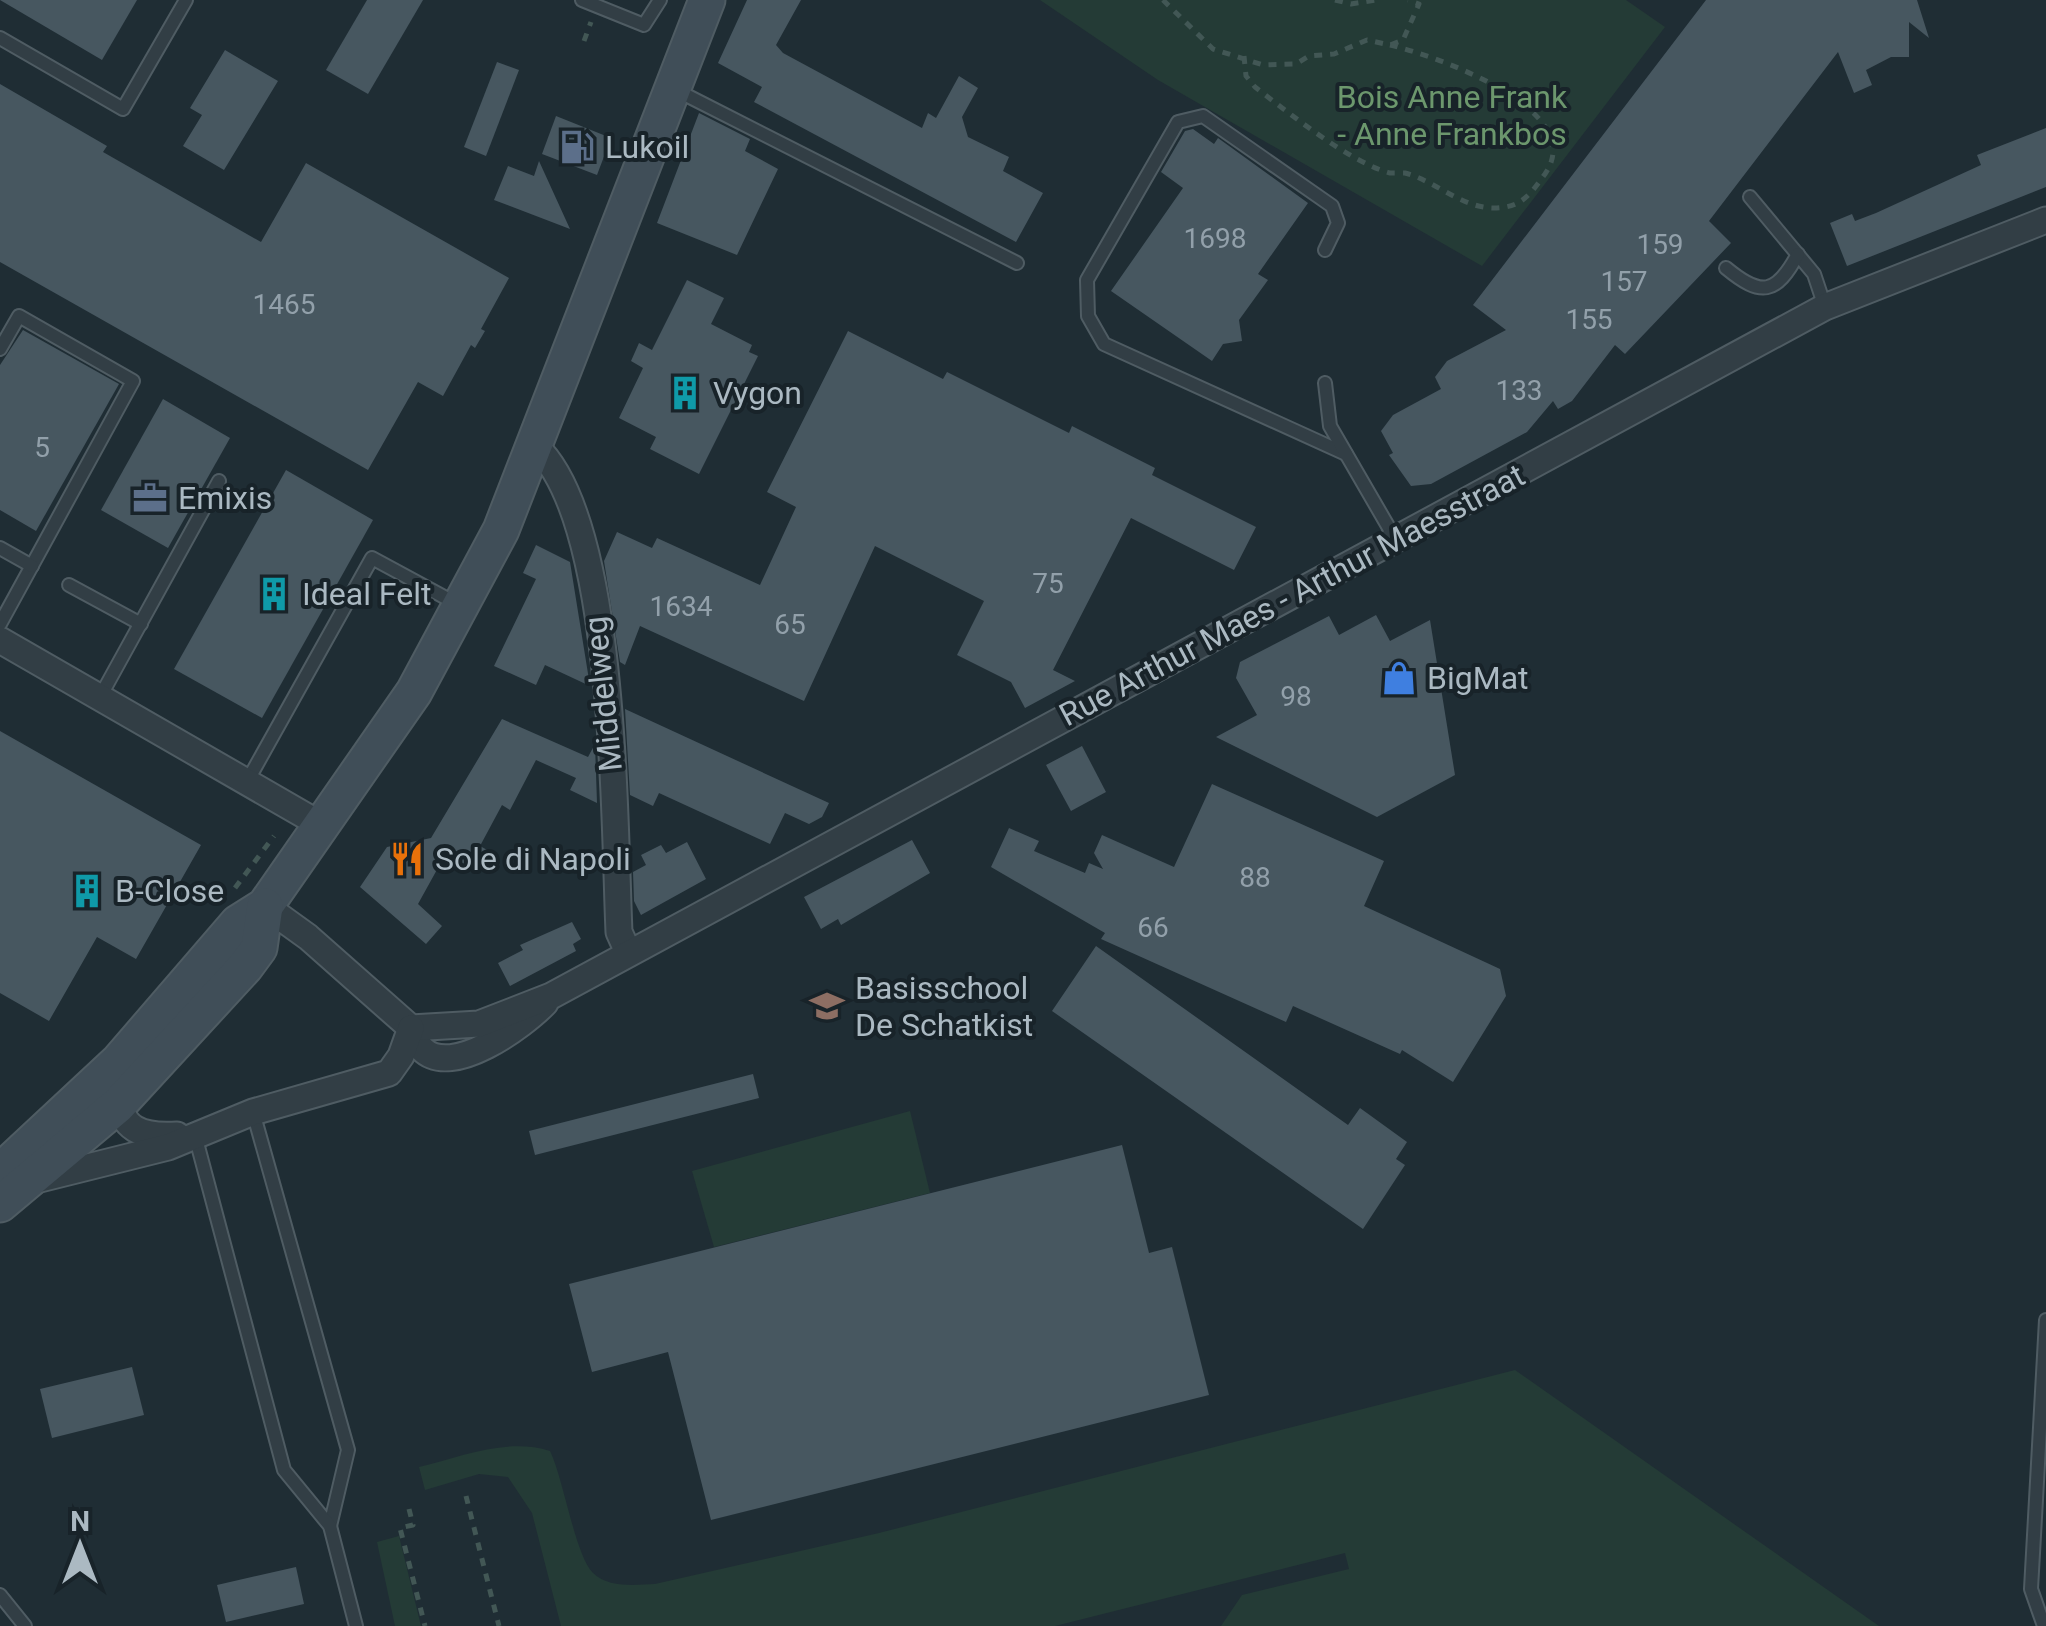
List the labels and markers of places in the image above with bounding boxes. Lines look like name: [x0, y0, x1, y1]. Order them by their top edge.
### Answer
fuel station icon: Lukoil: [558, 128, 596, 166]
place label: Lukoil: [605, 128, 689, 166]
building icon: Vygon: [666, 374, 704, 412]
place label: Vygon: [713, 374, 802, 412]
office icon: Emixis: [131, 479, 169, 517]
place label: Emixis: [178, 479, 272, 517]
building icon: Ideal Felt: [255, 575, 293, 613]
place label: Ideal Felt: [302, 575, 431, 613]
shop icon: BigMat: [1380, 659, 1418, 697]
place label: BigMat: [1427, 659, 1529, 697]
restaurant icon: Sole di Napoli: [388, 840, 426, 878]
place label: Sole di Napoli: [435, 840, 631, 878]
building icon: B-Close: [68, 872, 106, 910]
place label: B-Close: [115, 872, 224, 910]
place label: Basisschool De Schatkist: [855, 969, 1033, 1044]
school or university icon: Basisschool De Schatkist: [808, 987, 846, 1025]

